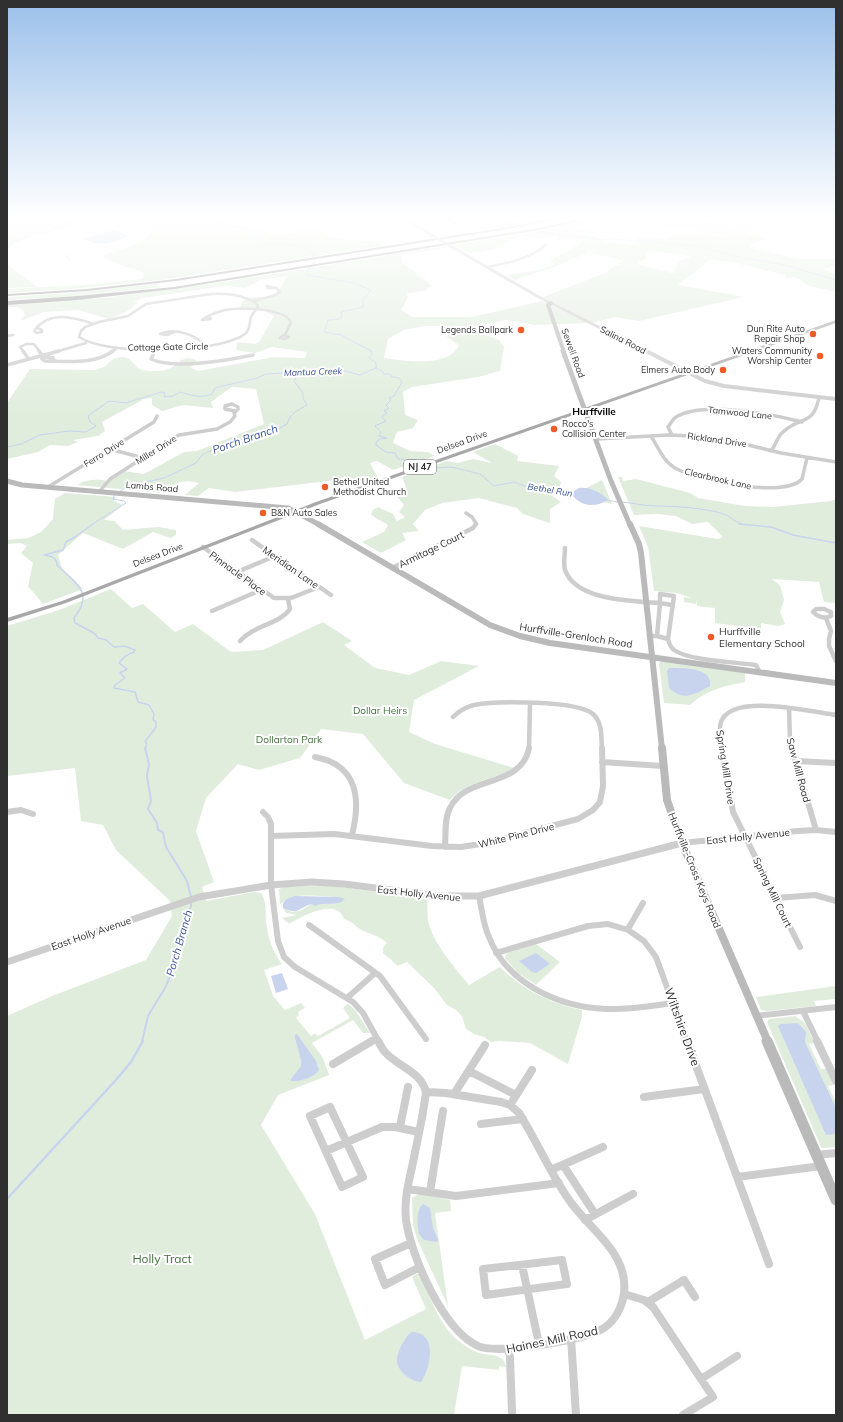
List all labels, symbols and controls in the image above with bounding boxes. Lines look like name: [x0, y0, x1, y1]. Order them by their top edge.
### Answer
street label: Salina Road: [598, 323, 648, 356]
place label: Dun Rite Auto Repair Shop: [747, 323, 805, 344]
place label: Legends Ballpark: [441, 324, 513, 335]
marker: Legends Ballpark: [516, 325, 526, 335]
street label: Sewell Road: [559, 327, 587, 379]
marker: Dun Rite Auto Repair Shop: [808, 329, 818, 339]
street label: Cottage Gate Circle: [128, 340, 208, 353]
place label: Waters Community Worship Center: [732, 345, 813, 366]
marker: Waters Community Worship Center: [815, 351, 825, 361]
place label: Elmers Auto Body: [641, 364, 715, 376]
water label: Mantua Creek: [284, 365, 343, 378]
marker: Elmers Auto Body: [718, 365, 728, 375]
street label: Tamwood Lane: [708, 404, 773, 421]
district label: Hurffville: [572, 405, 616, 418]
place label: Rocco's Collision Center: [562, 418, 627, 439]
water label: Porch Branch: [210, 421, 280, 457]
marker: Rocco's Collision Center: [549, 424, 559, 434]
street label: Delsea Drive: [435, 427, 489, 456]
street label: Rickland Drive: [687, 430, 748, 449]
street label: Miller Drive: [133, 433, 178, 467]
street label: Ferro Drive: [82, 436, 126, 469]
road number: NJ 47: [404, 460, 436, 474]
street label: Clearbrook Lane: [684, 465, 753, 492]
place label: Bethel United Methodist Church: [333, 476, 406, 497]
street label: Lambs Road: [125, 479, 179, 494]
water label: Bethel Run: [527, 481, 573, 498]
marker: Bethel United Methodist Church: [320, 482, 330, 492]
place label: B&N Auto Sales: [271, 507, 337, 518]
marker: B&N Auto Sales: [258, 508, 268, 518]
street label: Armitage Court: [396, 528, 466, 571]
street label: Delsea Drive: [131, 540, 184, 569]
street label: Meridian Lane: [260, 543, 321, 592]
street label: Pinnacle Place: [207, 548, 269, 598]
street label: Hurffville-Grenloch Road: [518, 620, 633, 651]
place label: Hurffville Elementary School: [719, 625, 805, 650]
marker: Hurffville Elementary School: [706, 632, 716, 642]
park label: Dollar Heirs: [353, 704, 407, 717]
street label: Spring Mill Drive: [713, 729, 738, 805]
park label: Dollarton Park: [256, 733, 323, 746]
street label: Saw Mill Road: [784, 736, 813, 804]
street label: Hurffville-Cross Keys Road: [665, 810, 724, 930]
street label: White Pine Drive: [477, 820, 555, 851]
street label: East Holly Avenue: [706, 826, 790, 847]
street label: Spring Mill Court: [750, 855, 795, 930]
street label: East Holly Avenue: [377, 883, 461, 904]
water label: Porch Branch: [163, 908, 195, 978]
street label: East Holly Avenue: [49, 914, 133, 953]
street label: Wiltshire Drive: [661, 986, 704, 1068]
park label: Holly Tract: [132, 1251, 192, 1266]
street label: Haines Mill Road: [505, 1322, 599, 1357]

